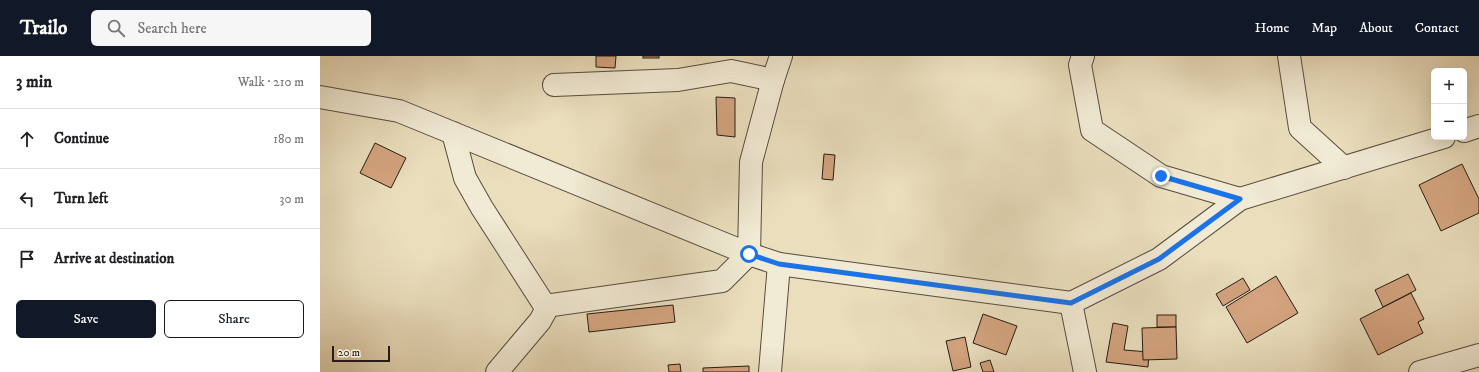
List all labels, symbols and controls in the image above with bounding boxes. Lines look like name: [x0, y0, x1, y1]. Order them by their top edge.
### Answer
search box: [91, 10, 371, 46]
text: Trailo: [20, 17, 67, 40]
icon: search: [105, 17, 127, 39]
text: Search here: [137, 19, 207, 38]
text: Home: [1255, 19, 1289, 37]
text: Map: [1311, 19, 1337, 37]
text: About: [1359, 19, 1393, 37]
text: Contact: [1415, 19, 1459, 37]
map controls: [1431, 68, 1467, 140]
button: +: [1431, 68, 1467, 104]
text: 3 min: [16, 71, 52, 93]
text: Walk · 210 m: [238, 74, 304, 90]
button: −: [1431, 104, 1467, 140]
icon: ahead: [16, 128, 38, 150]
text: Continue: [54, 129, 109, 148]
text: 180 m: [273, 131, 304, 147]
route end: [1152, 167, 1170, 185]
icon: left: [16, 188, 38, 210]
text: Turn left: [54, 189, 108, 208]
text: 30 m: [280, 191, 304, 207]
route start: [740, 245, 758, 263]
icon: arrive: [16, 248, 38, 270]
text: Arrive at destination: [54, 249, 174, 268]
button: Save: [16, 300, 156, 338]
button: Share: [164, 300, 304, 338]
scale bar: [332, 344, 390, 363]
text: 20 m: [338, 346, 360, 360]

